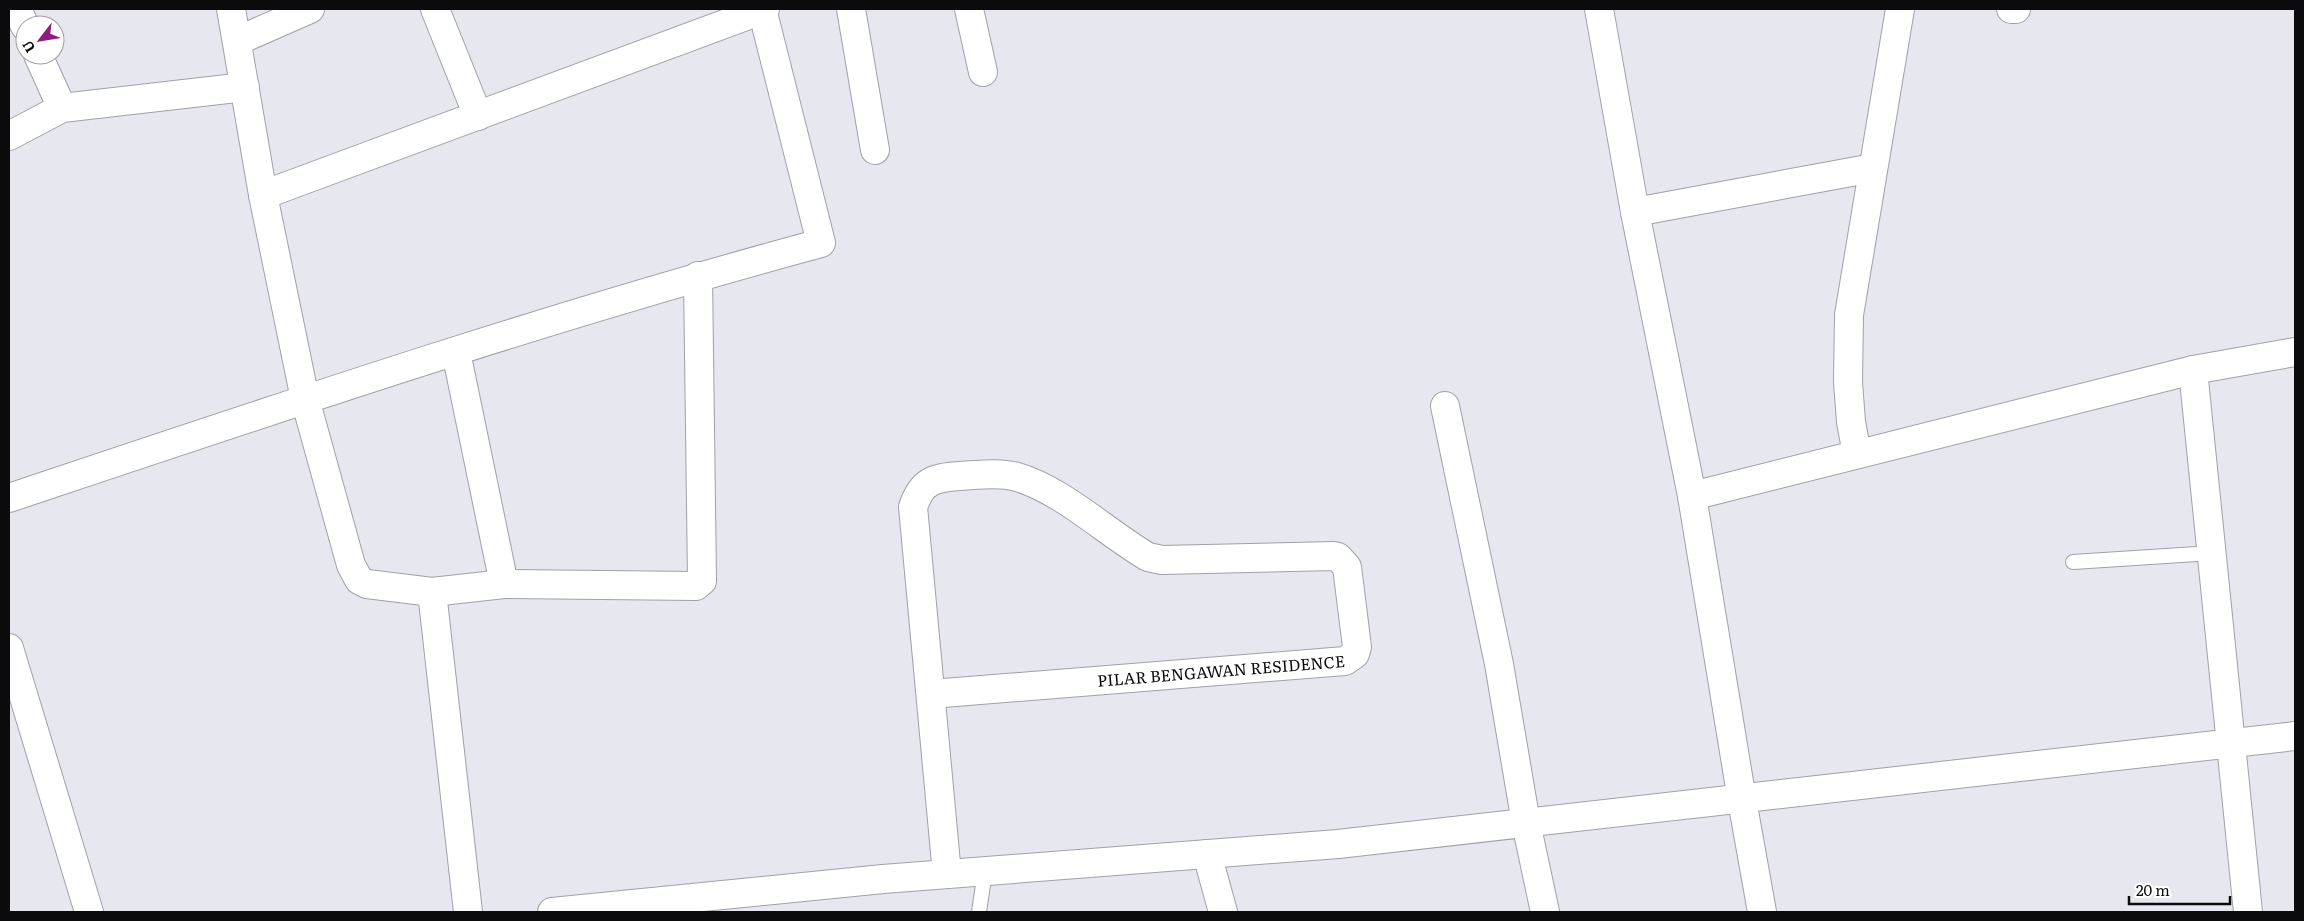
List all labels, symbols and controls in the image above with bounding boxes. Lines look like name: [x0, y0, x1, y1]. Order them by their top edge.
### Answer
north arrow: [15, 15, 65, 65]
text: U: [17, 37, 39, 57]
street label: PILAR BENGAWAN RESIDENCE: [1096, 648, 1346, 692]
scale bar: [2129, 874, 2230, 906]
text: 20 m: [2136, 878, 2170, 901]

